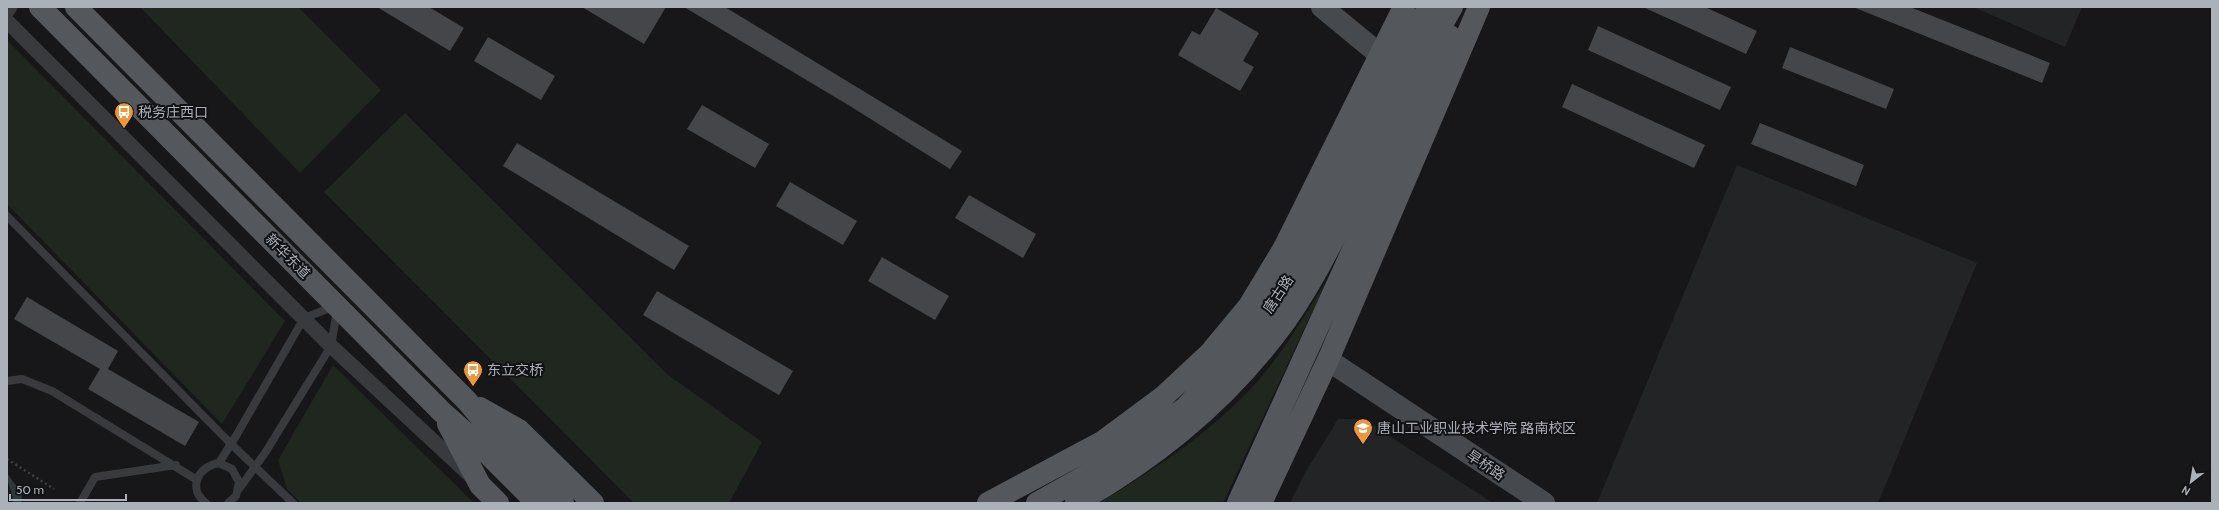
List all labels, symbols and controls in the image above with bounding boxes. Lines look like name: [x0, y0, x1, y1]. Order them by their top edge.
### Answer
bus stop icon: 税务庄西口: [113, 101, 135, 129]
place label: 税务庄西口: [138, 103, 208, 121]
street label: 新华东道: [262, 230, 314, 282]
street label: 唐古路: [1259, 272, 1297, 316]
bus stop icon: 东立交桥: [462, 359, 484, 387]
place label: 东立交桥: [487, 361, 543, 379]
school or university icon: 唐山工业职业技术学院 路南校区: [1352, 417, 1374, 445]
place label: 唐山工业职业技术学院 路南校区: [1377, 419, 1576, 437]
street label: 旱桥路: [1464, 446, 1508, 484]
north arrow: [2171, 462, 2211, 502]
scale bar: [10, 476, 126, 502]
text: 50 m: [16, 482, 44, 497]
text: N: [2179, 483, 2193, 499]

